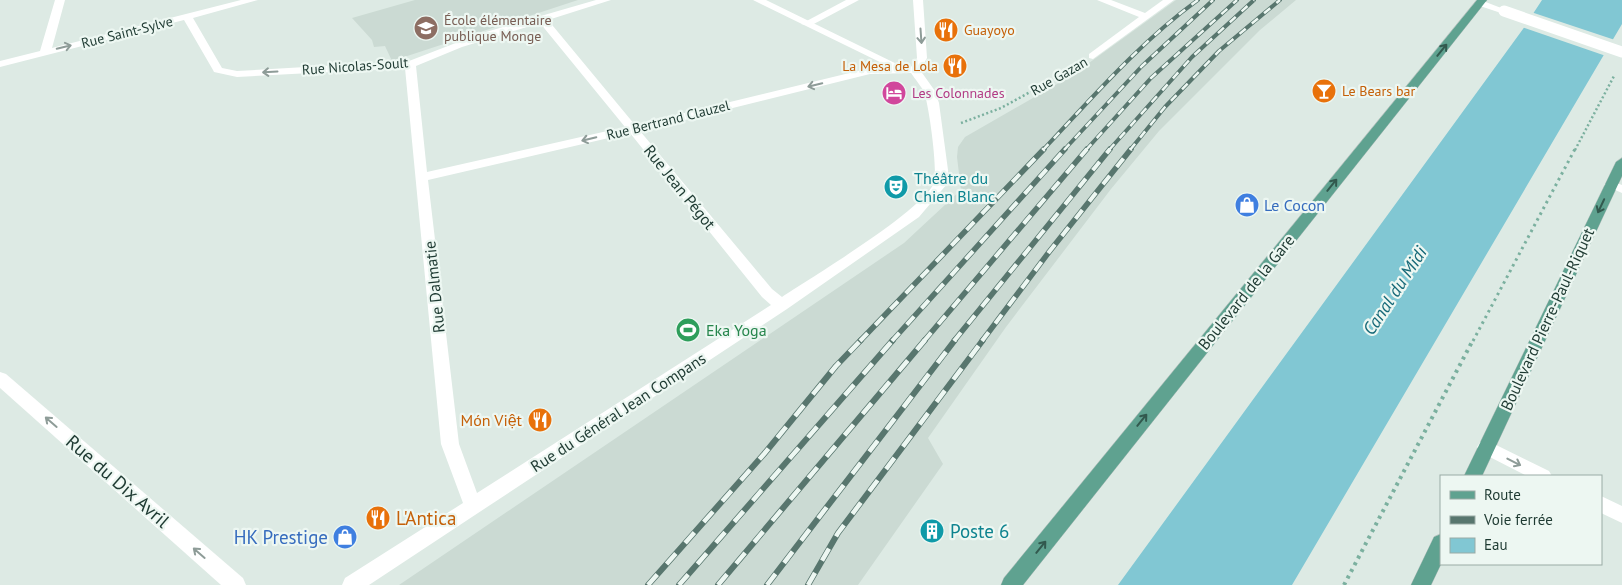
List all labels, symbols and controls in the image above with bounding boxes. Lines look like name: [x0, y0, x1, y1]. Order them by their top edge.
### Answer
place label: École élémentaire publique Monge: [444, 11, 552, 45]
street label: Rue Saint-Sylve: [79, 12, 175, 52]
school or university icon: École élémentaire publique Monge: [413, 15, 439, 41]
restaurant icon: Guayoyo: [933, 17, 959, 43]
place label: Guayoyo: [964, 21, 1015, 39]
one-way arrow: [916, 28, 925, 44]
one-way arrow: [56, 42, 72, 52]
one-way arrow: [1436, 43, 1447, 56]
street label: Rue Gazan: [1027, 52, 1091, 100]
street label: Rue Nicolas-Soult: [301, 53, 409, 79]
restaurant icon: La Mesa de Lola: [942, 53, 968, 79]
place label: La Mesa de Lola: [842, 57, 938, 75]
one-way arrow: [262, 67, 278, 76]
bar icon: Le Bears bar: [1311, 78, 1337, 104]
hotel icon: Les Colonnades: [881, 80, 907, 106]
one-way arrow: [807, 81, 823, 90]
place label: Le Bears bar: [1342, 82, 1415, 100]
place label: Les Colonnades: [912, 84, 1005, 102]
street label: Rue Bertrand Clauzel: [605, 96, 731, 144]
one-way arrow: [581, 135, 597, 144]
street label: Rue Jean Pégot: [640, 141, 721, 234]
place label: Théâtre du Chien Blanc: [914, 168, 995, 206]
theatre icon: Théâtre du Chien Blanc: [883, 174, 909, 200]
one-way arrow: [1327, 178, 1338, 191]
shop icon: Le Cocon: [1234, 192, 1260, 218]
place label: Le Cocon: [1264, 195, 1325, 215]
one-way arrow: [1596, 198, 1605, 213]
street label: Boulevard Pierre-Paul-Riquet: [1496, 224, 1598, 413]
street label: Boulevard de la Gare: [1193, 230, 1299, 354]
street label: Rue Dalmatie: [419, 240, 449, 334]
water label: Canal du Midi: [1357, 241, 1432, 339]
sports icon: Eka Yoga: [675, 317, 701, 343]
place label: Eka Yoga: [706, 320, 767, 340]
street label: Rue du Général Jean Compans: [527, 348, 710, 476]
restaurant icon: Món Việt: [527, 407, 553, 433]
place label: Món Việt: [461, 410, 523, 430]
one-way arrow: [1137, 414, 1148, 427]
one-way arrow: [44, 417, 57, 428]
street label: Rue du Dix Avril: [61, 429, 175, 533]
one-way arrow: [1507, 457, 1522, 467]
legend: [1440, 475, 1602, 565]
text: Route: [1484, 485, 1521, 504]
restaurant icon: L'Antica: [365, 505, 391, 531]
place label: L'Antica: [396, 506, 456, 530]
text: Voie ferrée: [1483, 510, 1553, 529]
building icon: Poste 6: [919, 518, 945, 544]
place label: Poste 6: [950, 519, 1009, 543]
shop icon: HK Prestige: [332, 524, 358, 550]
place label: HK Prestige: [234, 525, 328, 549]
text: Eau: [1484, 535, 1508, 554]
one-way arrow: [1035, 541, 1046, 554]
one-way arrow: [193, 547, 206, 559]

